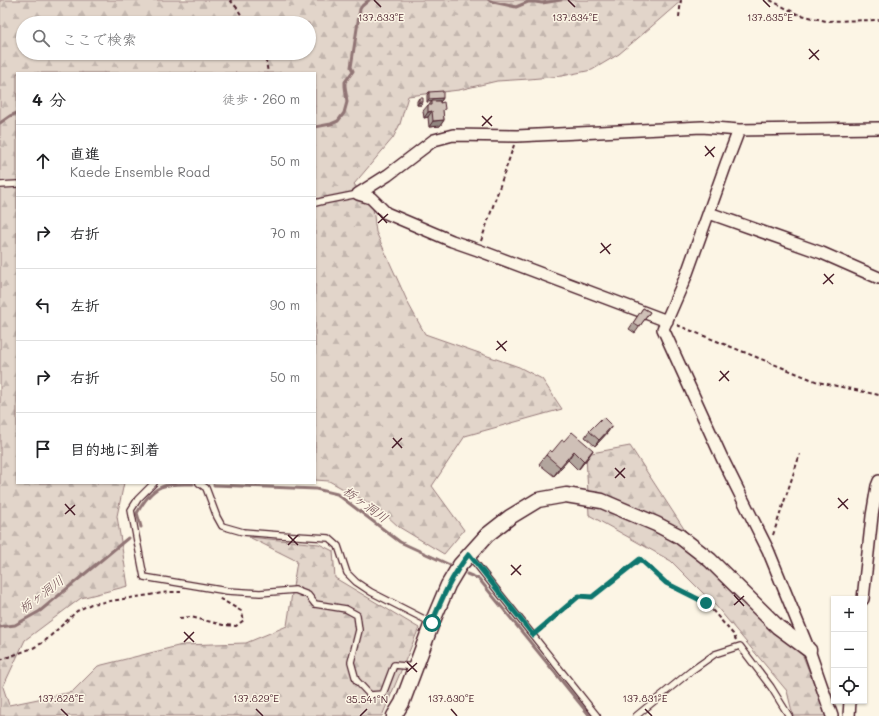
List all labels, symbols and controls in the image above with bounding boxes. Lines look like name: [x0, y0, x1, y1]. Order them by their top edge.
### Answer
text: 137.833°E: [358, 10, 404, 24]
text: 137.834°E: [552, 10, 598, 24]
text: 137.835°E: [747, 10, 793, 24]
search box: [16, 16, 316, 60]
icon: search: [30, 27, 52, 49]
text: ここで検索: [62, 29, 137, 49]
text: 4 分: [32, 88, 66, 110]
text: 徒歩 · 260 m: [222, 90, 300, 107]
text: 直進: [70, 143, 100, 163]
icon: ahead: [32, 150, 54, 172]
text: 50 m: [270, 152, 300, 169]
text: Kaede Ensemble Road: [70, 163, 210, 180]
icon: right: [32, 222, 54, 244]
text: 右折: [70, 223, 100, 243]
text: 70 m: [270, 224, 300, 241]
icon: left: [32, 294, 54, 316]
text: 左折: [70, 295, 100, 315]
text: 90 m: [270, 296, 300, 313]
icon: right: [32, 366, 54, 388]
text: 右折: [70, 367, 100, 387]
text: 50 m: [270, 368, 300, 385]
icon: arrive: [32, 438, 54, 460]
text: 目的地に到着: [70, 439, 160, 459]
water label: 栃ヶ洞川: [340, 481, 392, 526]
water label: 栃ヶ洞川: [15, 571, 67, 616]
route end: [697, 594, 715, 612]
map controls: [831, 596, 867, 704]
button: +: [831, 596, 867, 632]
route start: [423, 614, 441, 632]
button: −: [831, 632, 867, 668]
button: locate: [831, 668, 867, 704]
text: 137.828°E: [38, 691, 84, 705]
text: 137.829°E: [233, 691, 279, 705]
text: 137.830°E: [428, 691, 475, 705]
text: 137.831°E: [623, 691, 668, 705]
text: 35.541°N: [346, 692, 388, 706]

